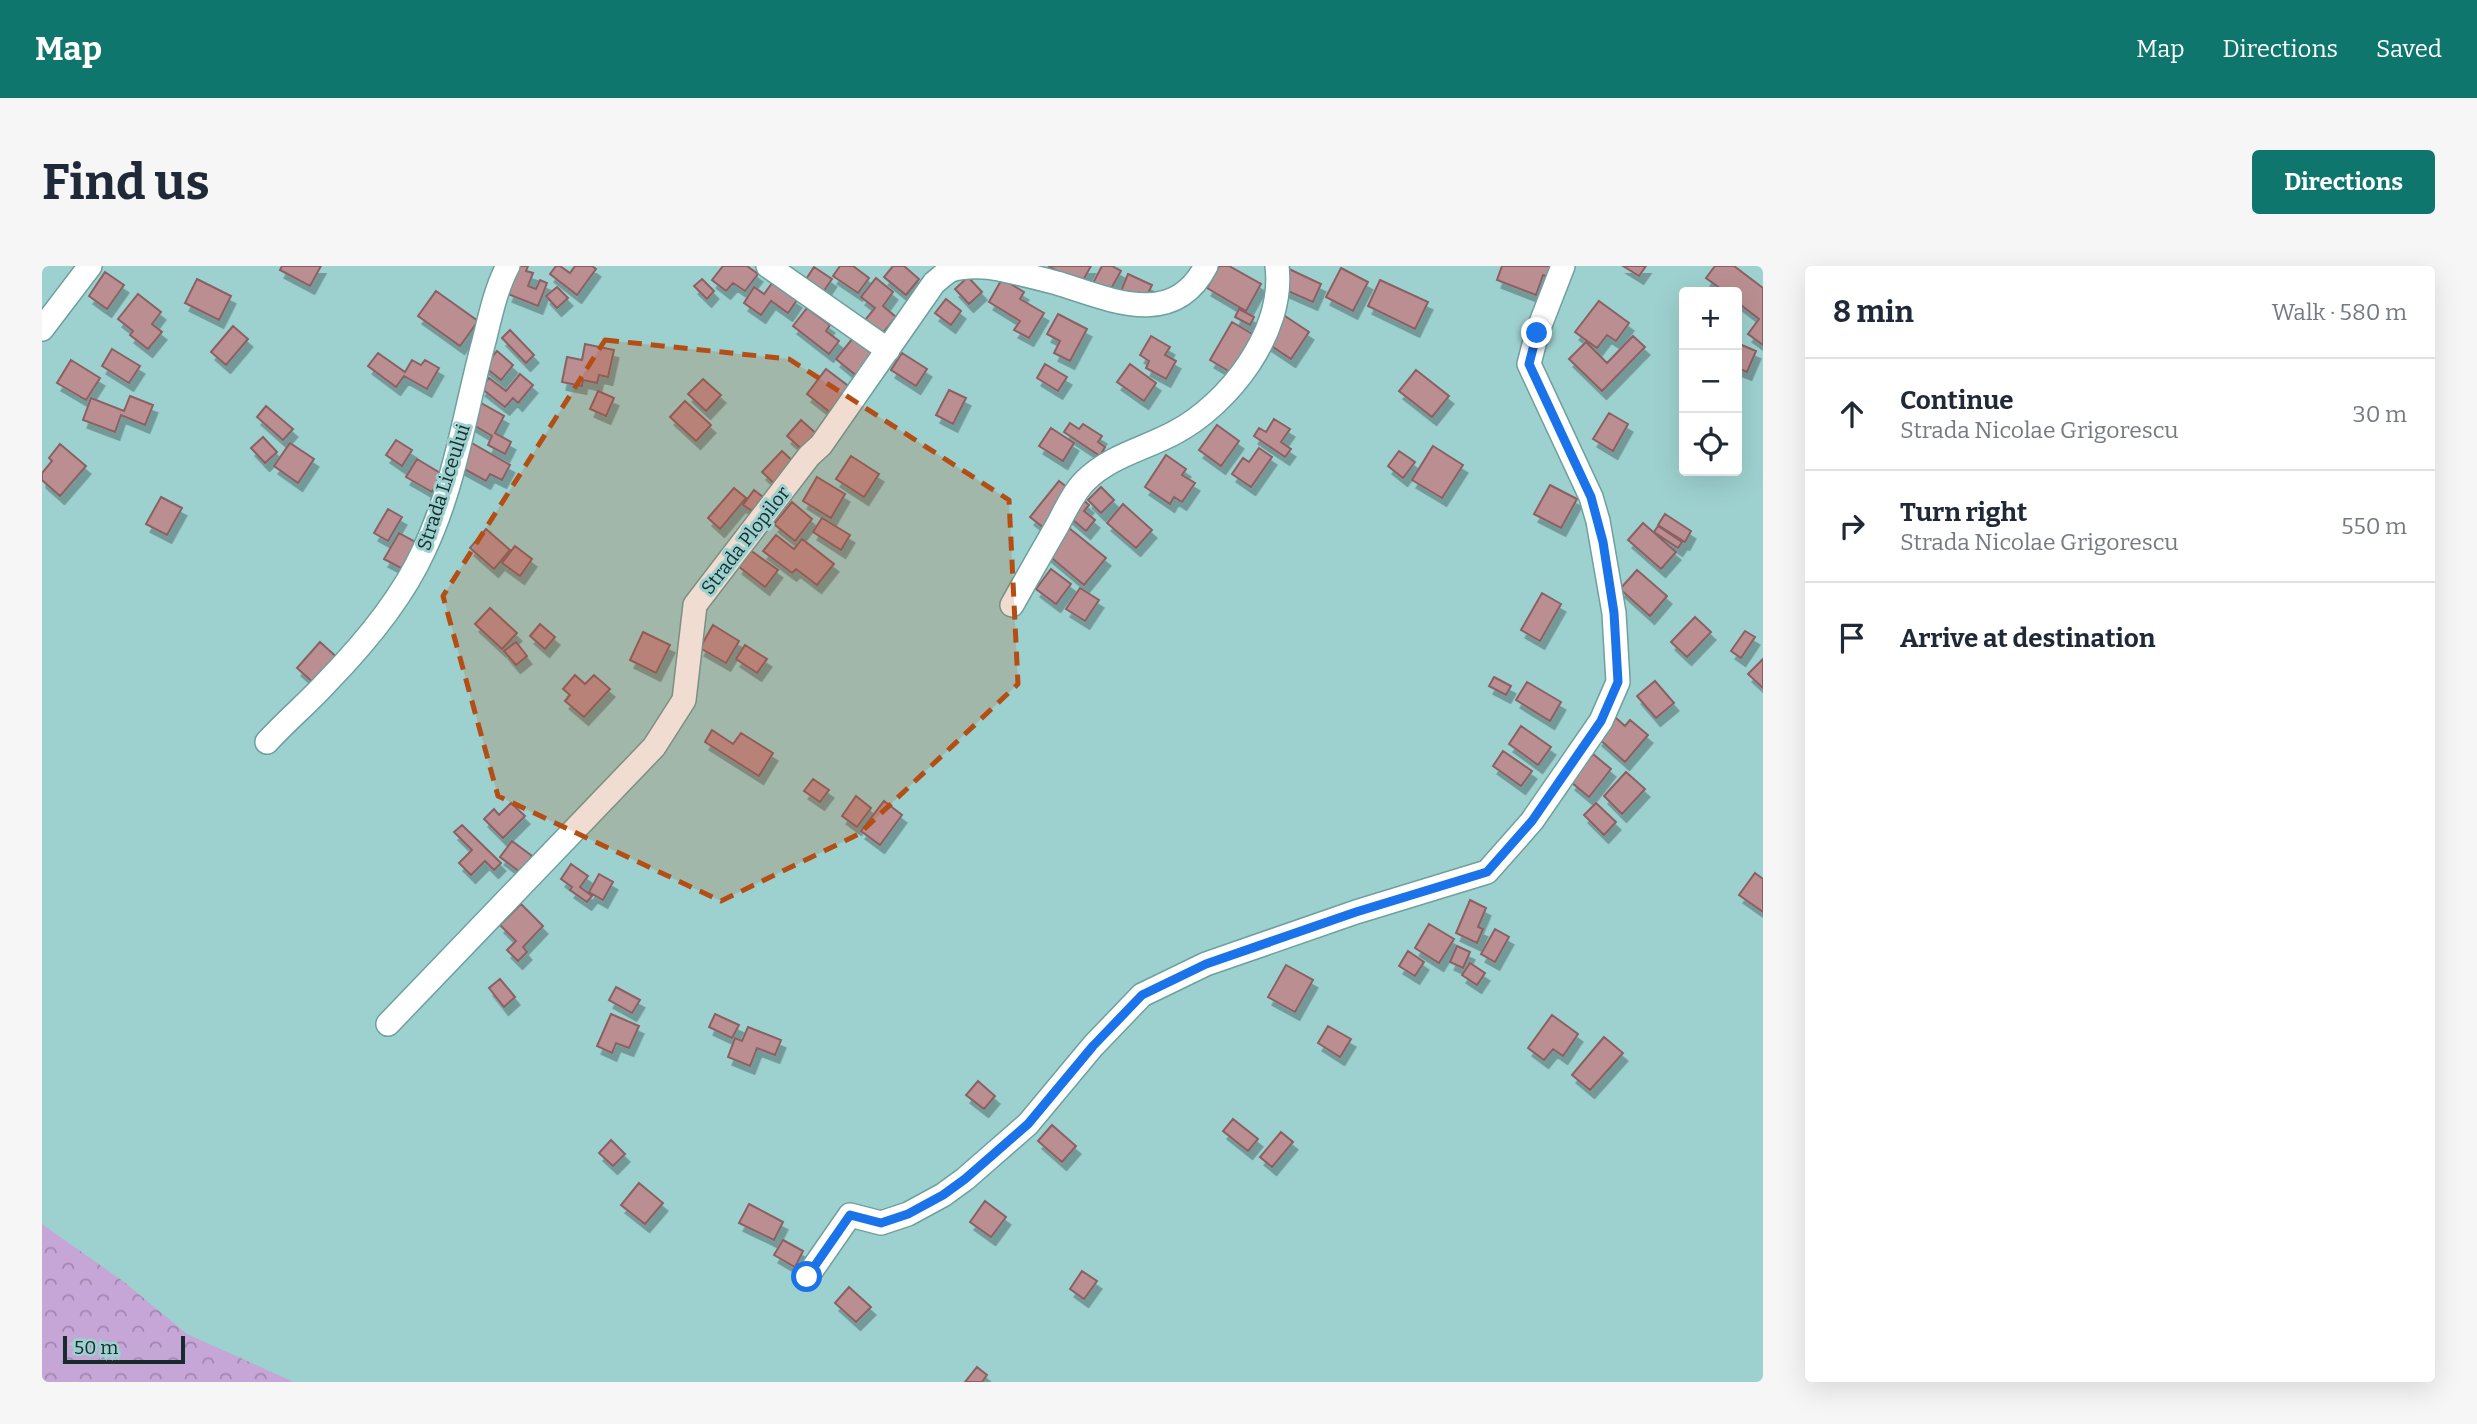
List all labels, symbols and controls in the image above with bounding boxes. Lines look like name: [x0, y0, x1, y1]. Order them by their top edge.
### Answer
text: Map: [35, 29, 102, 69]
text: Map: [2136, 35, 2185, 63]
text: Directions: [2223, 35, 2338, 63]
text: Saved: [2376, 35, 2442, 63]
button: Directions: [2252, 150, 2435, 214]
text: Find us: [42, 153, 210, 212]
map controls: [1679, 287, 1742, 476]
button: +: [1679, 287, 1742, 350]
text: 8 min: [1833, 294, 1914, 330]
text: Walk · 580 m: [2272, 298, 2407, 326]
route end: [1521, 317, 1552, 348]
button: −: [1679, 350, 1742, 413]
text: Continue: [1900, 385, 2014, 416]
icon: ahead: [1833, 395, 1871, 433]
text: 30 m: [2353, 400, 2407, 428]
button: locate: [1679, 413, 1742, 476]
text: Strada Nicolae Grigorescu: [1900, 416, 2178, 444]
street label: Strada Liceului: [412, 421, 475, 553]
street label: Strada Plopilor: [696, 481, 795, 599]
text: Turn right: [1900, 497, 2027, 528]
icon: right: [1833, 507, 1871, 545]
text: 550 m: [2341, 512, 2407, 540]
text: Strada Nicolae Grigorescu: [1900, 528, 2178, 556]
icon: arrive: [1833, 619, 1871, 657]
text: Arrive at destination: [1900, 623, 2155, 654]
route start: [791, 1261, 822, 1292]
scale bar: [63, 1333, 186, 1365]
text: 50 m: [74, 1336, 118, 1359]

